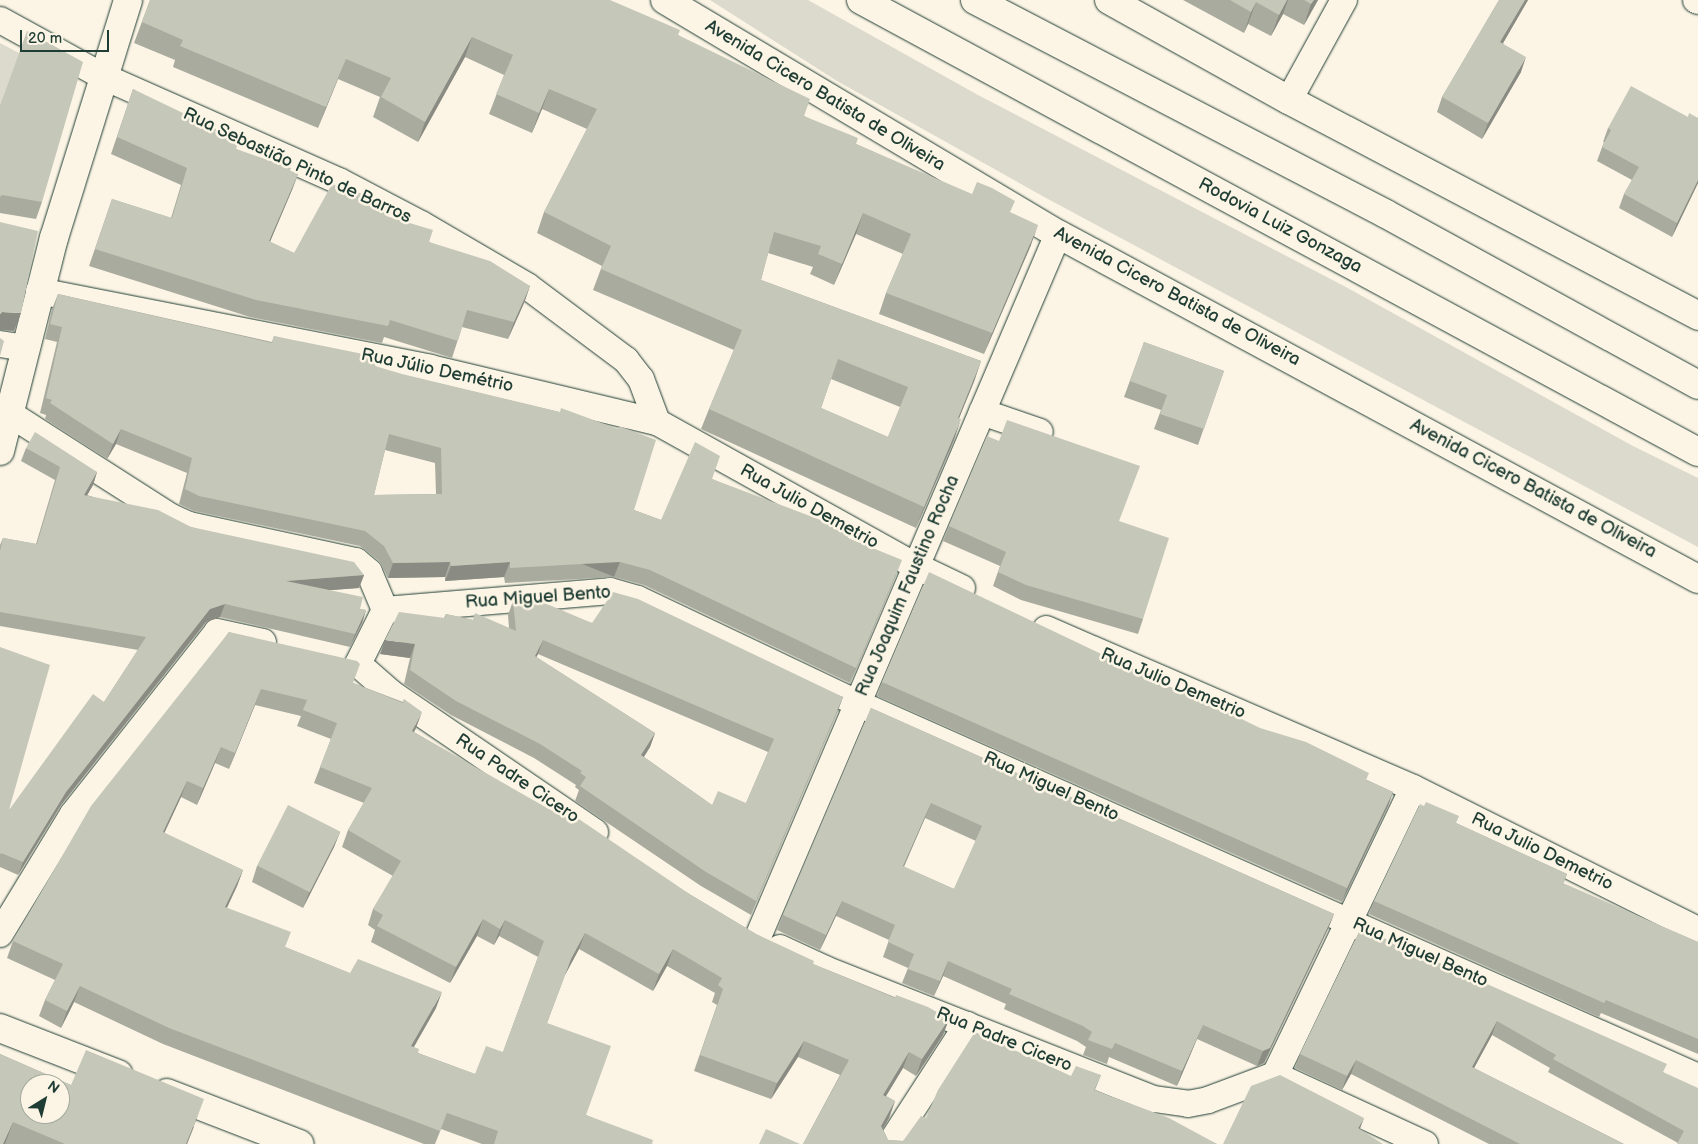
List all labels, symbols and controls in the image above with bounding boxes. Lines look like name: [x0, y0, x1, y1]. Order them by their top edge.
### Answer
street label: Avenida Cicero Batista de Oliveira: [701, 16, 949, 176]
scale bar: [22, 20, 111, 52]
text: 20 m: [28, 29, 62, 48]
street label: Rua Sebastião Pinto de Barros: [179, 103, 415, 229]
street label: Rodovia Luiz Gonzaga: [1194, 174, 1366, 278]
street label: Avenida Cicero Batista de Oliveira: [1050, 223, 1304, 371]
street label: Rua Júlio Demétrio: [358, 344, 516, 398]
street label: Avenida Cicero Batista de Oliveira: [1406, 415, 1660, 563]
street label: Rua Julio Demetrio: [735, 460, 883, 554]
street label: Rua Joaquim Faustino Rocha: [851, 472, 965, 700]
street label: Rua Miguel Bento: [464, 582, 612, 614]
street label: Rua Julio Demetrio: [1097, 644, 1249, 724]
street label: Rua Padre Cicero: [451, 730, 583, 828]
street label: Rua Miguel Bento: [980, 747, 1122, 827]
street label: Rua Julio Demetrio: [1467, 808, 1617, 896]
street label: Rua Miguel Bento: [1349, 913, 1491, 993]
street label: Rua Padre Cicero: [933, 1003, 1075, 1077]
north arrow: [20, 1074, 70, 1124]
text: N: [44, 1077, 63, 1097]

